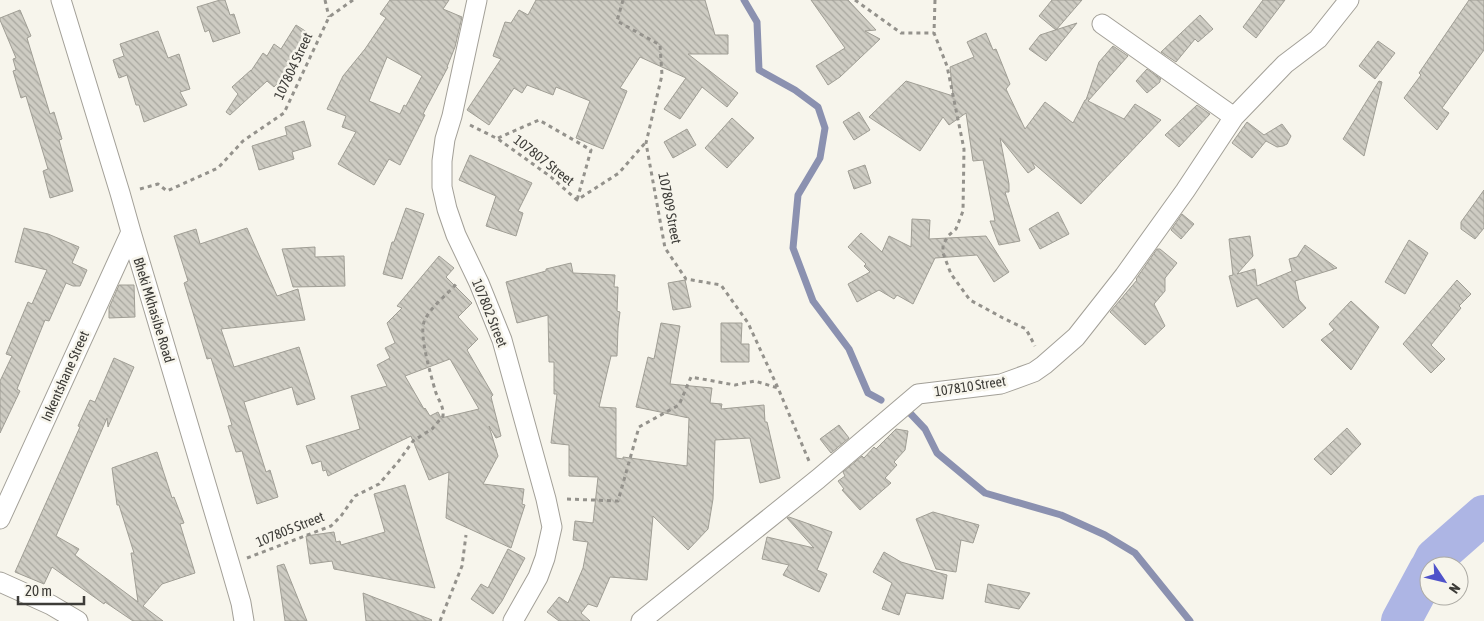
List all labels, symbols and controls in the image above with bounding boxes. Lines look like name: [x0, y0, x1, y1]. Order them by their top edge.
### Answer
street label: 107804 Street: [271, 30, 315, 102]
street label: 107807 Street: [511, 131, 577, 189]
street label: 107809 Street: [655, 171, 685, 245]
street label: Bheki Mkhasibe Road: [130, 255, 178, 365]
street label: 107802 Street: [469, 277, 511, 349]
street label: Inkentshane Street: [38, 328, 92, 424]
street label: 107810 Street: [933, 372, 1007, 400]
street label: 107805 Street: [254, 508, 326, 550]
north arrow: [1419, 556, 1469, 606]
scale bar: [18, 574, 84, 606]
text: N: [1446, 580, 1464, 596]
text: 20 m: [25, 582, 52, 599]

